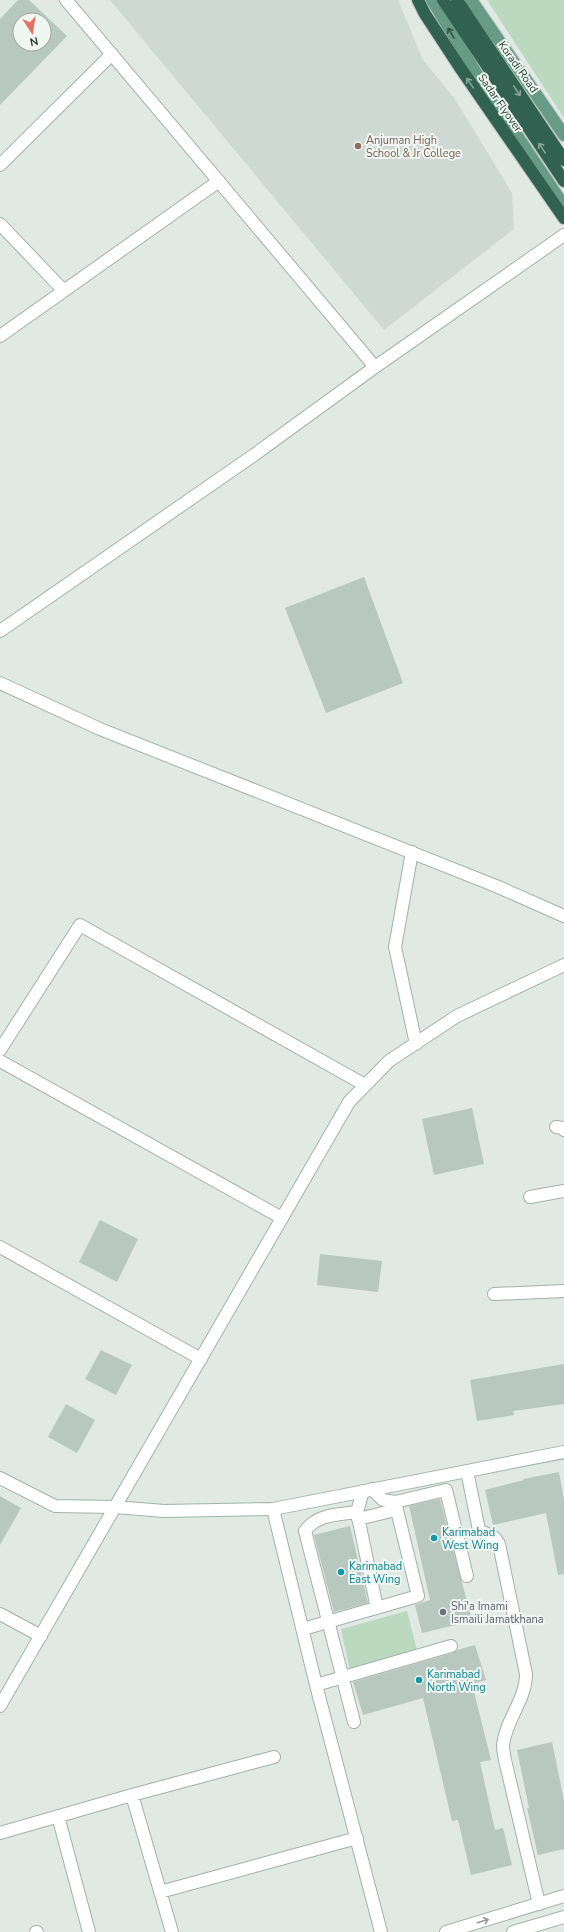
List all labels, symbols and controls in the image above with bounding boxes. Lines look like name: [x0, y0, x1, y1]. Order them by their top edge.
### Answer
north arrow: [12, 12, 52, 52]
one-way arrow: [447, 28, 455, 39]
text: N: [28, 33, 40, 49]
street label: Koradi Road: [495, 38, 541, 96]
street label: Sadar Flyover: [474, 71, 526, 135]
one-way arrow: [466, 77, 474, 88]
one-way arrow: [514, 85, 522, 97]
place label: Anjuman High School & Jr College: [366, 133, 461, 161]
marker: Anjuman High School & Jr College: [353, 141, 363, 151]
one-way arrow: [538, 143, 546, 154]
place label: Karimabad West Wing: [442, 1525, 499, 1553]
marker: Karimabad West Wing: [429, 1533, 439, 1543]
place label: Karimabad East Wing: [349, 1559, 402, 1587]
marker: Karimabad East Wing: [336, 1567, 346, 1577]
place label: Shi'a Imami Ismaili Jamatkhana: [451, 1599, 544, 1627]
marker: Shi'a Imami Ismaili Jamatkhana: [438, 1607, 448, 1617]
place label: Karimabad North Wing: [427, 1667, 486, 1695]
marker: Karimabad North Wing: [414, 1675, 424, 1685]
one-way arrow: [477, 1917, 490, 1924]

